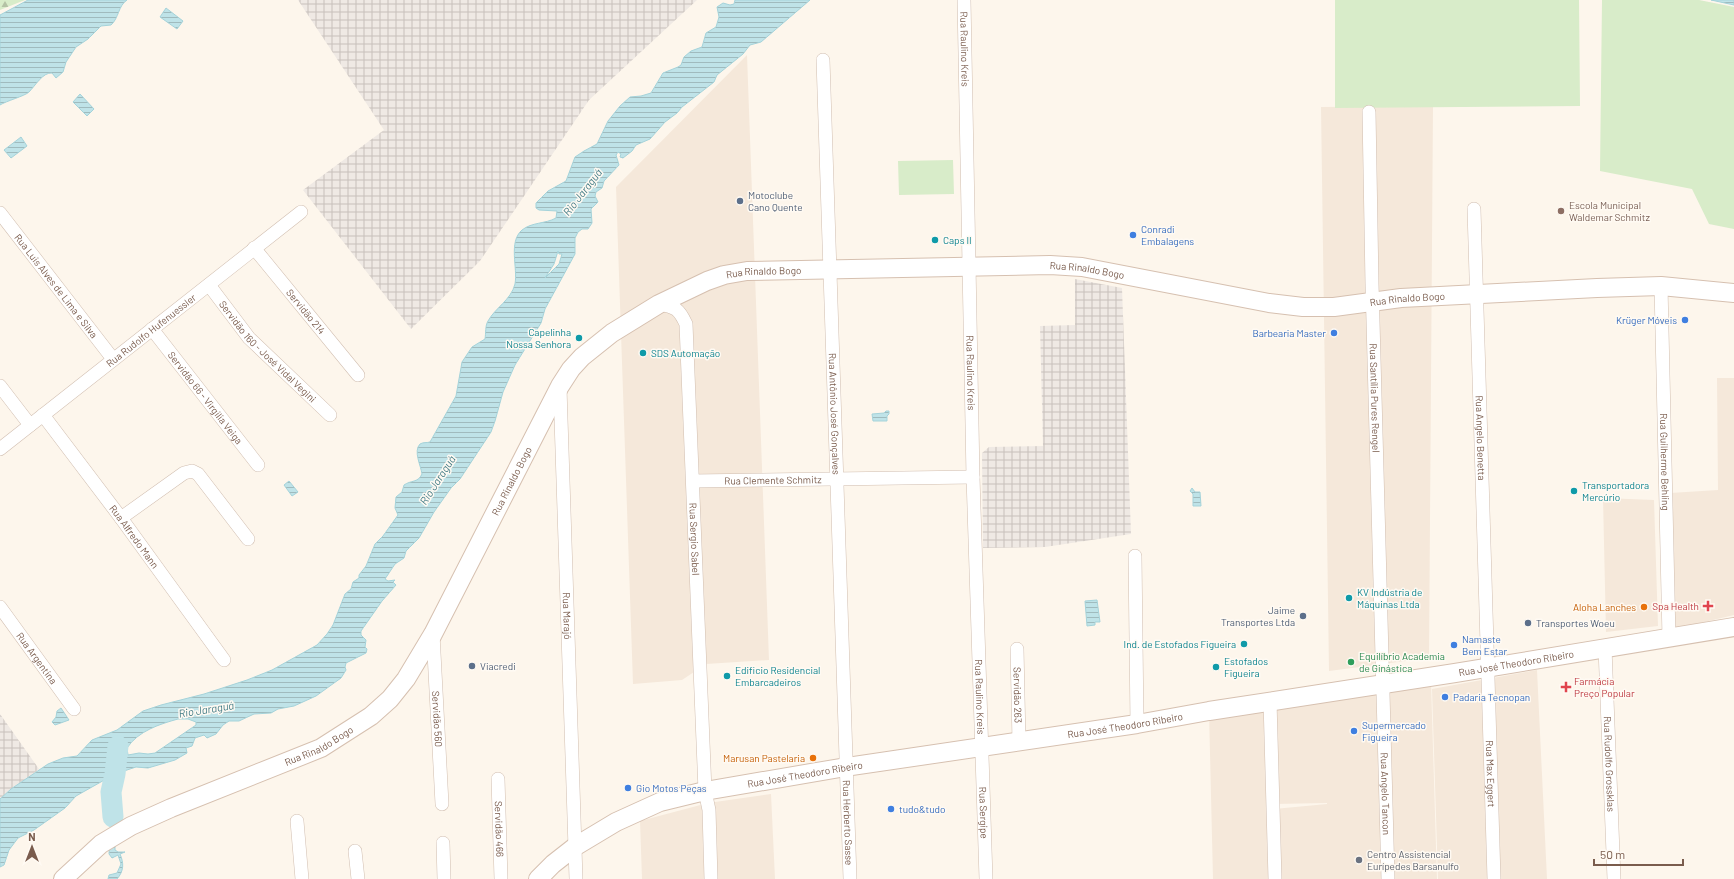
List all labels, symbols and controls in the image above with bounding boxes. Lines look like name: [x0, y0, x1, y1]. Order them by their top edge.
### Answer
street label: Rua Raulino Kreis: [958, 11, 972, 87]
water label: Rio Jaraguá: [560, 166, 605, 218]
place label: Motoclube Cano Quente: [748, 189, 803, 213]
marker: Motoclube Cano Quente: [735, 196, 745, 206]
place label: Escola Municipal Waldemar Schmitz: [1569, 199, 1650, 223]
marker: Escola Municipal Waldemar Schmitz: [1556, 206, 1566, 216]
place label: Conradi Embalagens: [1141, 223, 1194, 247]
marker: Conradi Embalagens: [1128, 230, 1138, 240]
street label: Rua Luis Alves de Lima e Silva: [12, 231, 100, 340]
place label: Caps II: [943, 234, 972, 246]
marker: Caps II: [930, 235, 940, 245]
street label: Rua Rinaldo Bogo: [1049, 259, 1126, 281]
street label: Rua Rinaldo Bogo: [725, 264, 801, 281]
street label: Servidão 214: [284, 287, 328, 336]
street label: Rua Rinaldo Bogo: [1369, 290, 1445, 308]
street label: Rua Rudolfo Hufenuessler: [104, 291, 198, 369]
street label: Servidão 160 - José Vidal Vegini: [217, 298, 319, 405]
place label: Krüger Móveis: [1616, 314, 1677, 326]
marker: Krüger Móveis: [1680, 315, 1690, 325]
place label: Capelinha Nossa Senhora: [506, 326, 571, 350]
place label: Barbearia Master: [1252, 327, 1326, 339]
marker: Barbearia Master: [1329, 328, 1339, 338]
marker: Capelinha Nossa Senhora: [574, 333, 584, 343]
street label: Rua Raulino Kreis: [964, 335, 978, 411]
street label: Rua Santília Pures Rengel: [1368, 343, 1383, 453]
place label: SDS Automação: [651, 347, 720, 359]
marker: SDS Automação: [638, 348, 648, 358]
street label: Servidão 66 - Virgilia Veiga: [166, 349, 245, 446]
street label: Rua Antônio José Gonçalves: [827, 353, 843, 475]
street label: Rua Angelo Benetta: [1474, 395, 1488, 481]
street label: Rua Guilherme Behling: [1658, 413, 1672, 511]
street label: Rua Rinaldo Bogo: [489, 445, 534, 517]
water label: Rio Jaraguá: [416, 453, 458, 507]
street label: Rua Clemente Schmitz: [724, 473, 822, 487]
place label: Transportadora Mercúrio: [1582, 479, 1649, 503]
marker: Transportadora Mercúrio: [1569, 486, 1579, 496]
street label: Rua Alfredo Mann: [107, 502, 161, 571]
street label: Rua Sergio Sabel: [687, 502, 702, 576]
place label: KV Indústria de Máquinas Ltda: [1357, 586, 1422, 610]
street label: Rua Marajó: [561, 592, 574, 640]
marker: KV Indústria de Máquinas Ltda: [1344, 593, 1354, 603]
place label: Spa Health: [1652, 600, 1699, 612]
marker: Spa Health: [1702, 600, 1714, 612]
place label: Aloha Lanches: [1573, 601, 1636, 613]
marker: Aloha Lanches: [1639, 602, 1649, 612]
place label: Jaime Transportes Ltda: [1221, 604, 1295, 628]
marker: Jaime Transportes Ltda: [1298, 611, 1308, 621]
place label: Transportes Woeu: [1536, 617, 1615, 629]
marker: Transportes Woeu: [1523, 618, 1533, 628]
street label: Rua Argentina: [14, 630, 60, 686]
place label: Namaste Bem Estar: [1462, 633, 1507, 657]
place label: Ind. de Estofados Figueira: [1124, 638, 1236, 650]
marker: Ind. de Estofados Figueira: [1239, 639, 1249, 649]
marker: Namaste Bem Estar: [1449, 640, 1459, 650]
street label: Rua José Theodoro Ribeiro: [1458, 647, 1575, 678]
place label: Equilíbrio Academia de Ginástica: [1359, 650, 1445, 674]
place label: Estofados Figueira: [1224, 655, 1268, 679]
marker: Equilíbrio Academia de Ginástica: [1346, 657, 1356, 667]
street label: Rua Raulino Kreis: [973, 659, 987, 735]
place label: Viacredi: [480, 660, 516, 672]
marker: Viacredi: [467, 661, 477, 671]
marker: Estofados Figueira: [1211, 662, 1221, 672]
place label: Edificio Residencial Embarcadeiros: [735, 664, 820, 688]
street label: Servidão 263: [1011, 667, 1025, 723]
marker: Edificio Residencial Embarcadeiros: [722, 671, 732, 681]
place label: Farmácia Preço Popular: [1574, 675, 1635, 699]
marker: Farmácia Preço Popular: [1561, 682, 1571, 692]
street label: Servidão 560: [430, 690, 445, 747]
place label: Padaria Tecnopan: [1453, 691, 1530, 703]
marker: Padaria Tecnopan: [1440, 692, 1450, 702]
water label: Rio Jaraguá: [178, 698, 235, 720]
street label: Rua José Theodoro Ribeiro: [1067, 710, 1184, 740]
street label: Rua Rudolfo Grossklas: [1602, 716, 1617, 812]
place label: Supermercado Figueira: [1362, 719, 1426, 743]
street label: Rua Rinaldo Bogo: [283, 723, 355, 768]
marker: Supermercado Figueira: [1349, 726, 1359, 736]
street label: Rua Max Eggert: [1484, 740, 1498, 808]
place label: Marusan Pastelaria: [723, 752, 805, 764]
street label: Rua Angelo Tancon: [1379, 752, 1393, 835]
marker: Marusan Pastelaria: [808, 753, 818, 763]
street label: Rua José Theodoro Ribeiro: [746, 759, 863, 790]
street label: Rua Herberto Sasse: [841, 780, 856, 865]
place label: Gio Motos Peças: [636, 782, 707, 794]
marker: Gio Motos Peças: [623, 783, 633, 793]
street label: Rua Sergipe: [977, 787, 991, 839]
street label: Servidão 466: [493, 801, 506, 857]
place label: tudo&tudo: [899, 803, 945, 815]
marker: tudo&tudo: [886, 804, 896, 814]
north arrow: [12, 827, 52, 867]
text: N: [28, 830, 36, 843]
scale bar: [1594, 841, 1683, 867]
text: 50 m: [1600, 847, 1625, 861]
place label: Centro Assistencial Eurípedes Barsanulfo: [1367, 848, 1459, 872]
marker: Centro Assistencial Eurípedes Barsanulfo: [1354, 855, 1364, 865]

